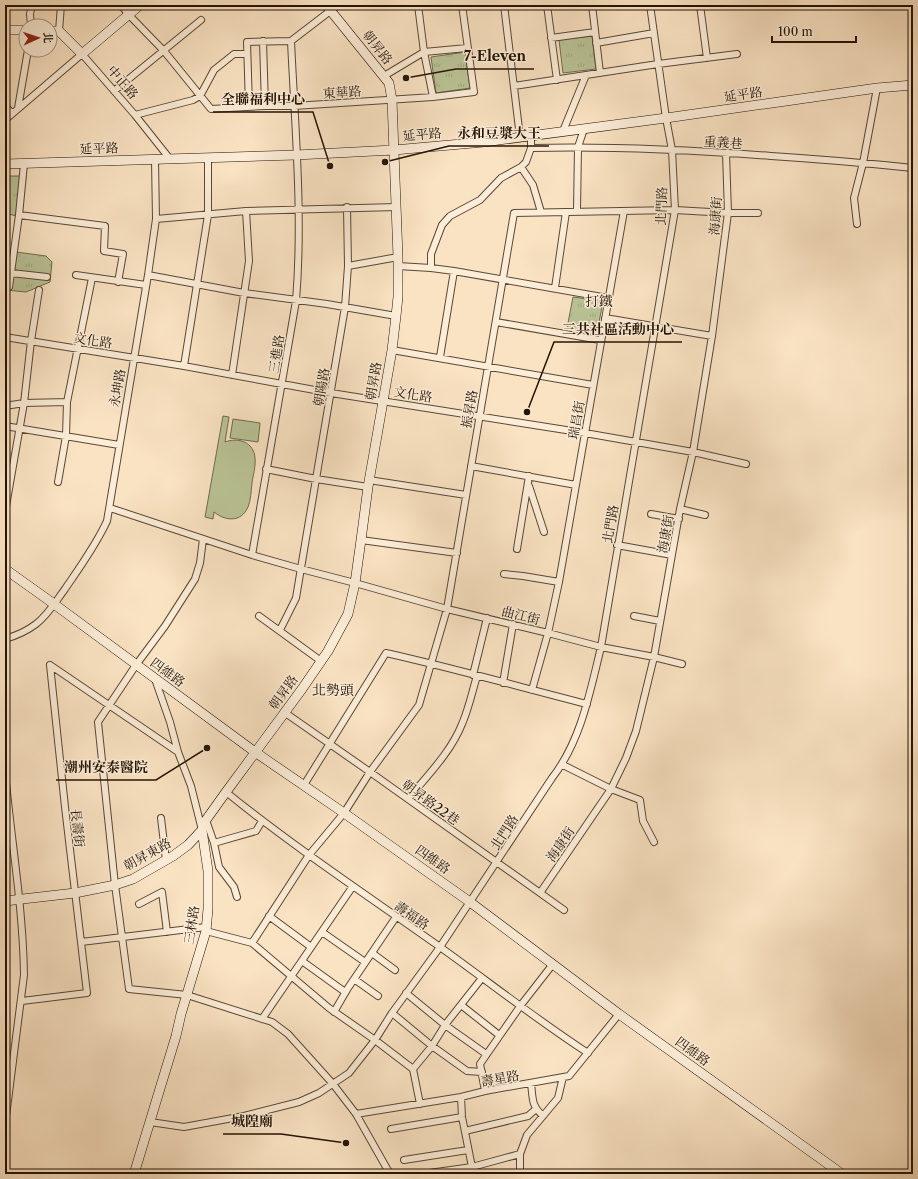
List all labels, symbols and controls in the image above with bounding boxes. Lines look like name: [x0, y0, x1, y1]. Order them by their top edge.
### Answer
north arrow: [18, 18, 58, 58]
scale bar: [772, 18, 856, 44]
text: 100 m: [778, 24, 813, 39]
street label: 朝昇路: [360, 27, 396, 67]
text: 北: [41, 32, 55, 43]
callout: 7-Eleven: [456, 43, 534, 69]
text: 7-Eleven: [464, 47, 527, 65]
street label: 中正路: [104, 62, 142, 102]
street label: 東華路: [322, 83, 362, 101]
street label: 延平路: [723, 83, 763, 105]
callout: 全聯福利中心: [213, 86, 313, 112]
text: 全聯福利中心: [221, 90, 305, 108]
callout: 永和豆漿大王: [449, 120, 549, 146]
street label: 延平路: [402, 124, 442, 144]
text: 永和豆漿大王: [457, 124, 541, 142]
street label: 重義巷: [703, 133, 743, 151]
street label: 延平路: [79, 139, 119, 157]
street label: 北門路: [652, 186, 670, 226]
street label: 海康街: [706, 196, 724, 236]
district label: 打鐵: [585, 292, 613, 310]
callout: 三共社區活動中心: [554, 316, 682, 342]
text: 三共社區活動中心: [562, 320, 674, 338]
street label: 文化路: [72, 329, 114, 351]
street label: 三進路: [265, 333, 287, 375]
street label: 朝昇路: [362, 360, 384, 402]
street label: 朝陽路: [310, 366, 332, 408]
street label: 永坤路: [106, 367, 128, 409]
street label: 文化路: [392, 383, 434, 405]
street label: 振昇路: [458, 388, 480, 430]
street label: 瑞昌街: [565, 399, 587, 441]
street label: 北門路: [599, 503, 621, 545]
street label: 海康街: [654, 513, 676, 555]
street label: 曲江街: [500, 603, 542, 627]
street label: 四維路: [148, 654, 188, 690]
street label: 朝昇路: [265, 672, 301, 712]
district label: 北勢頭: [312, 681, 354, 699]
callout: 潮州安泰醫院: [56, 754, 156, 780]
text: 潮州安泰醫院: [64, 758, 148, 776]
street label: 朝昇路22巷: [399, 776, 463, 828]
street label: 長壽街: [68, 808, 88, 848]
street label: 北門路: [487, 811, 521, 853]
street label: 海康街: [542, 823, 578, 865]
street label: 朝昇東路: [120, 834, 174, 874]
street label: 四維路: [412, 841, 454, 877]
street label: 壽福路: [391, 897, 433, 933]
street label: 三林路: [180, 904, 202, 946]
street label: 四維路: [673, 1033, 713, 1069]
street label: 壽星路: [479, 1067, 521, 1089]
callout: 城隍廟: [223, 1108, 281, 1134]
text: 城隍廟: [231, 1112, 273, 1130]

